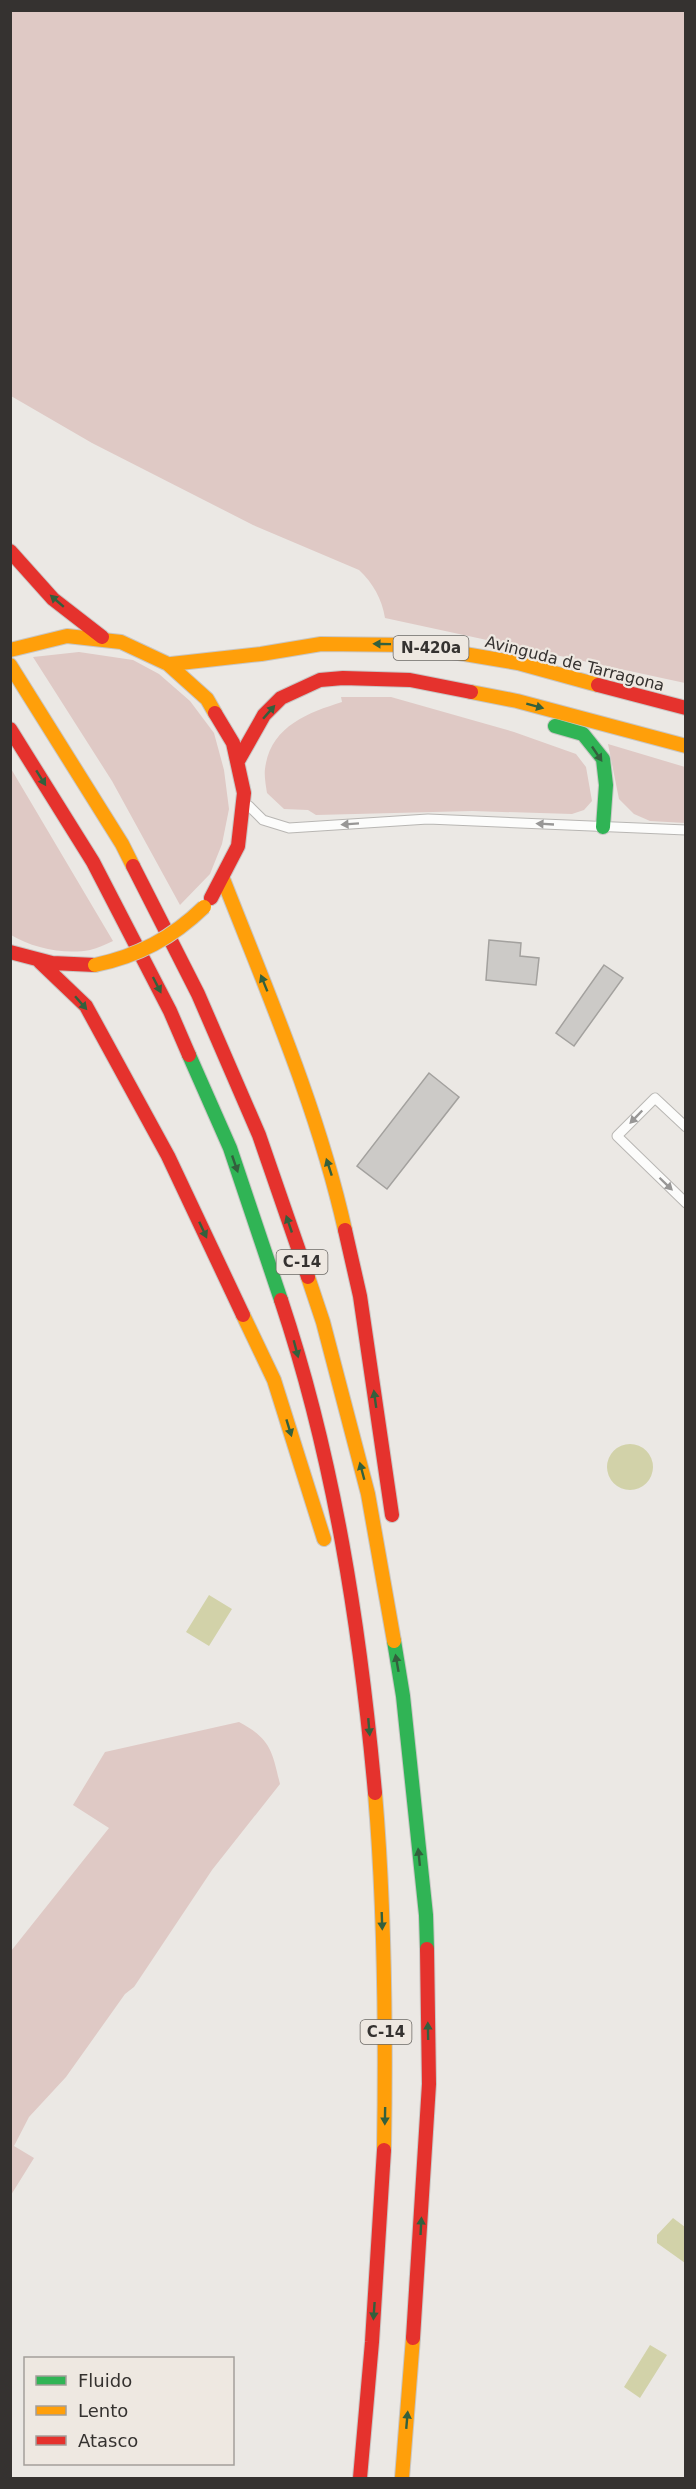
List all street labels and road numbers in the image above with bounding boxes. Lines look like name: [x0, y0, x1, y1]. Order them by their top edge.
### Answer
street label: Avinguda de Tarragona: [483, 632, 666, 695]
road number: N-420a: [394, 636, 468, 660]
road number: C-14: [276, 1250, 328, 1274]
road number: C-14: [360, 2020, 412, 2044]

